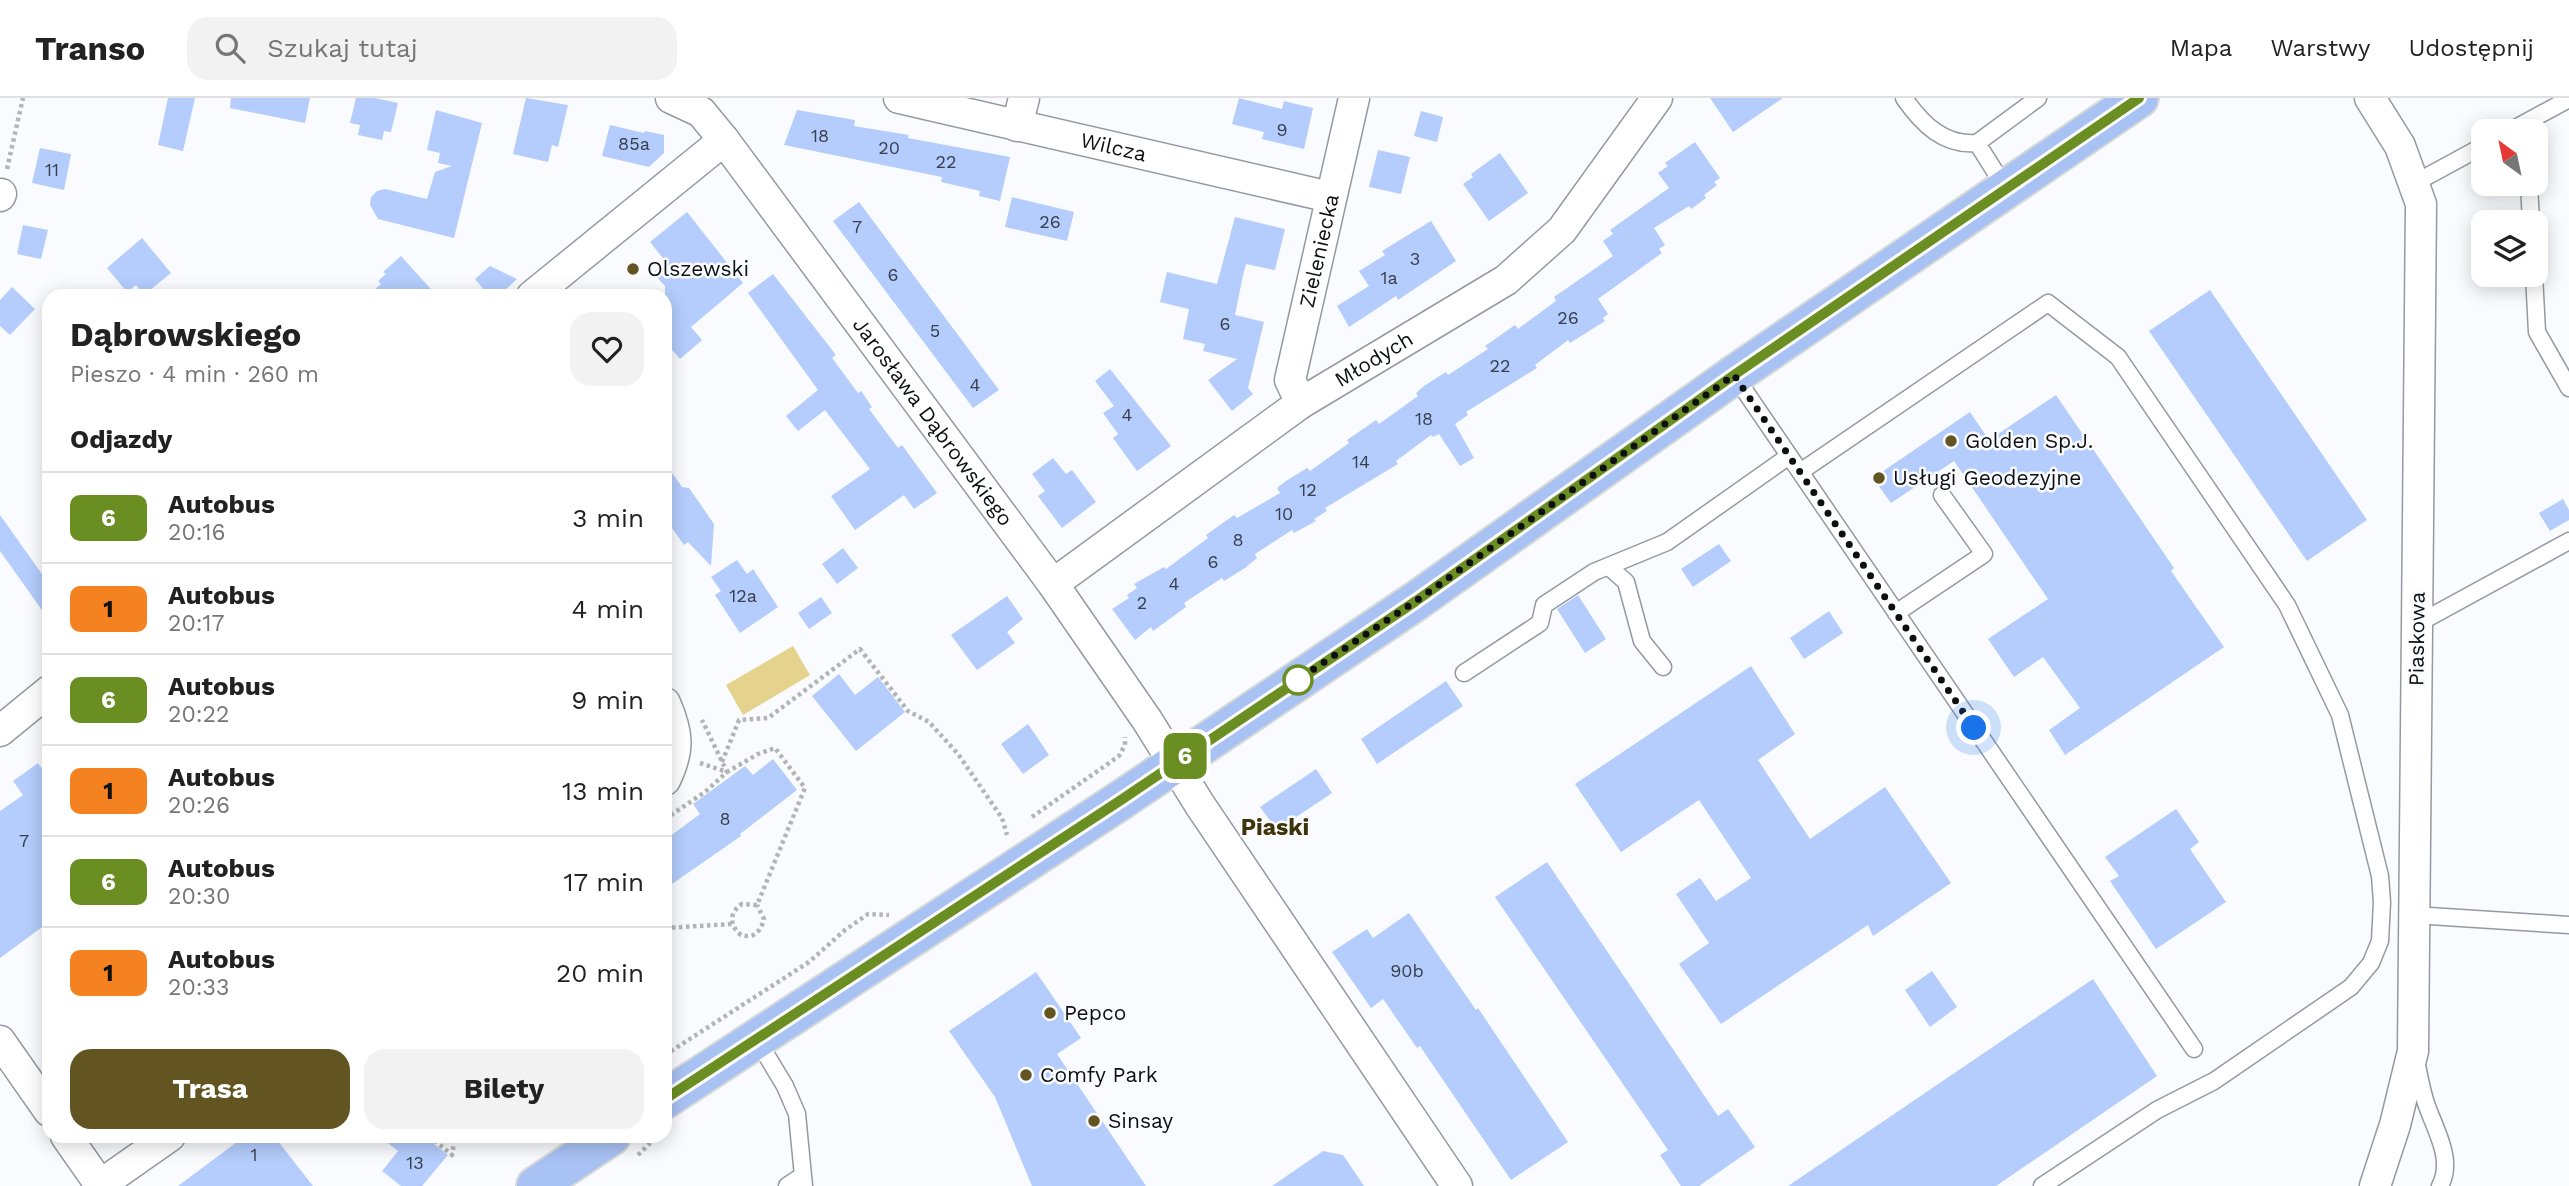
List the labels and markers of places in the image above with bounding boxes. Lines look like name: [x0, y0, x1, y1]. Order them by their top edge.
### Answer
place label: Olszewski: [647, 256, 749, 281]
marker: Olszewski: [625, 261, 641, 277]
place label: Golden Sp.J.: [1965, 428, 2093, 453]
marker: Golden Sp.J.: [1943, 433, 1959, 449]
place label: Usługi Geodezyjne: [1893, 465, 2081, 490]
marker: Usługi Geodezyjne: [1871, 470, 1887, 486]
unlabelled marker: [1283, 665, 1313, 695]
place label: Pepco: [1064, 1000, 1126, 1025]
marker: Pepco: [1042, 1005, 1058, 1021]
place label: Comfy Park: [1040, 1062, 1158, 1087]
marker: Comfy Park: [1018, 1067, 1034, 1083]
place label: Sinsay: [1108, 1108, 1173, 1133]
marker: Sinsay: [1086, 1113, 1102, 1129]

